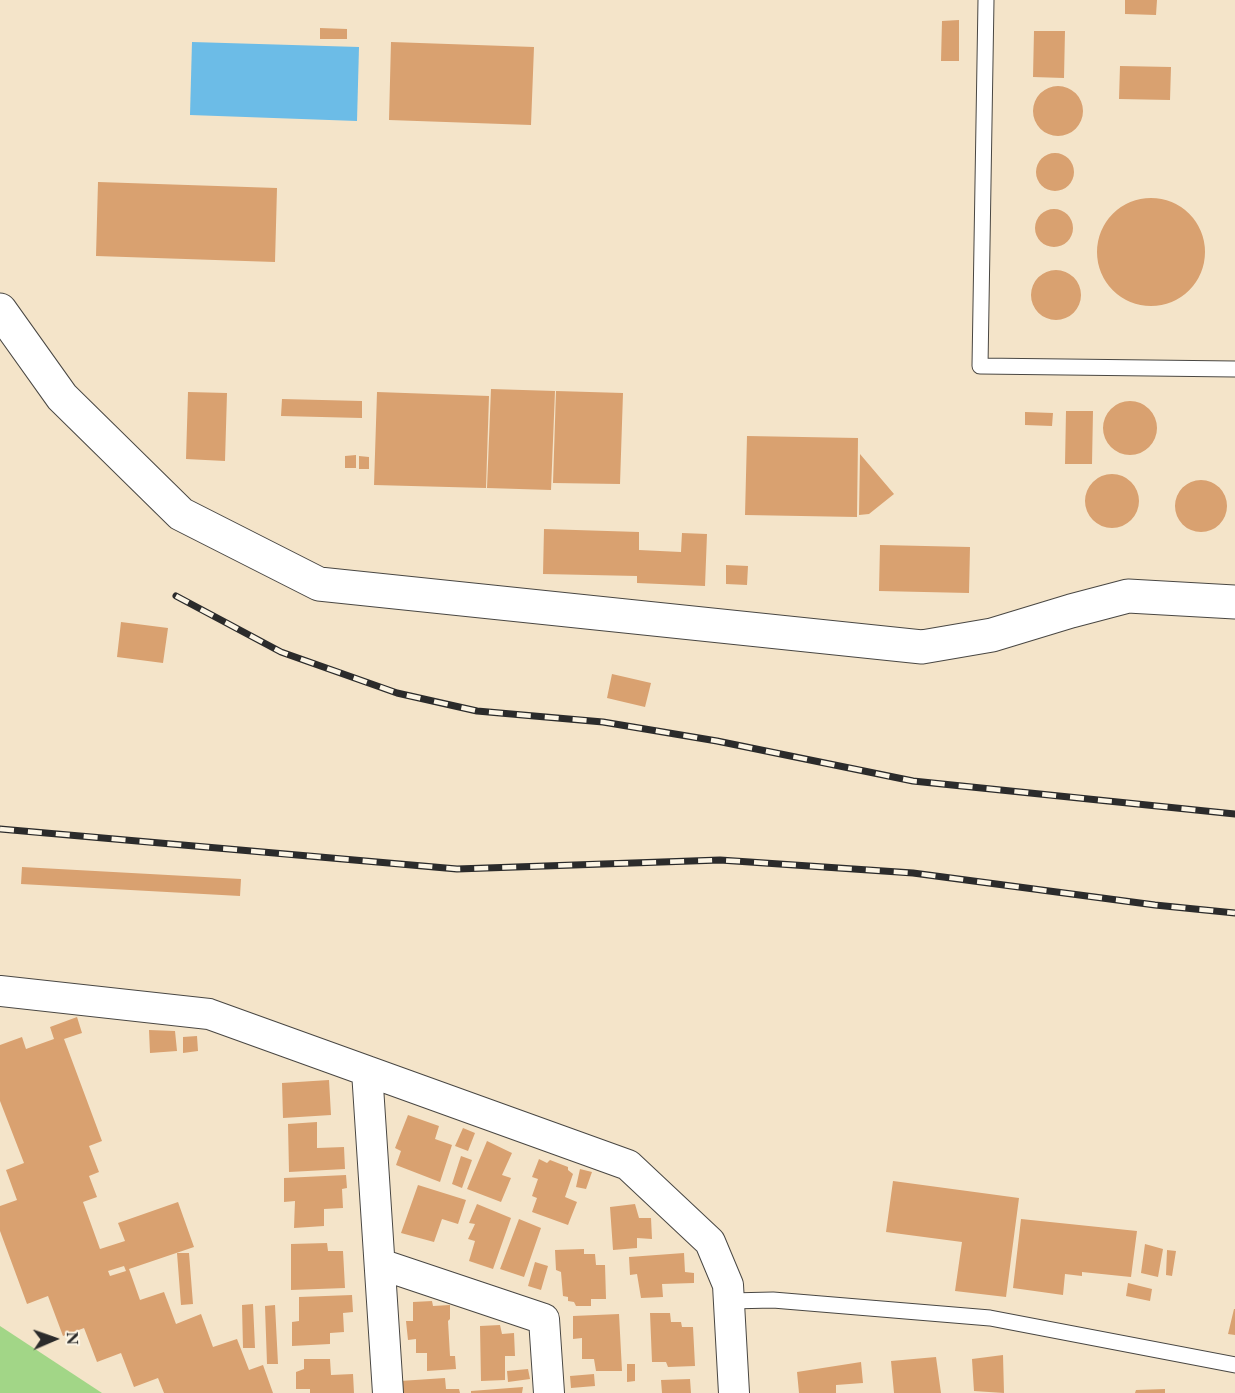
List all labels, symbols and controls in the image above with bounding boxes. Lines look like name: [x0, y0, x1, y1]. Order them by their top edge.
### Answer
north arrow: [24, 1309, 84, 1369]
text: N: [62, 1332, 83, 1345]

